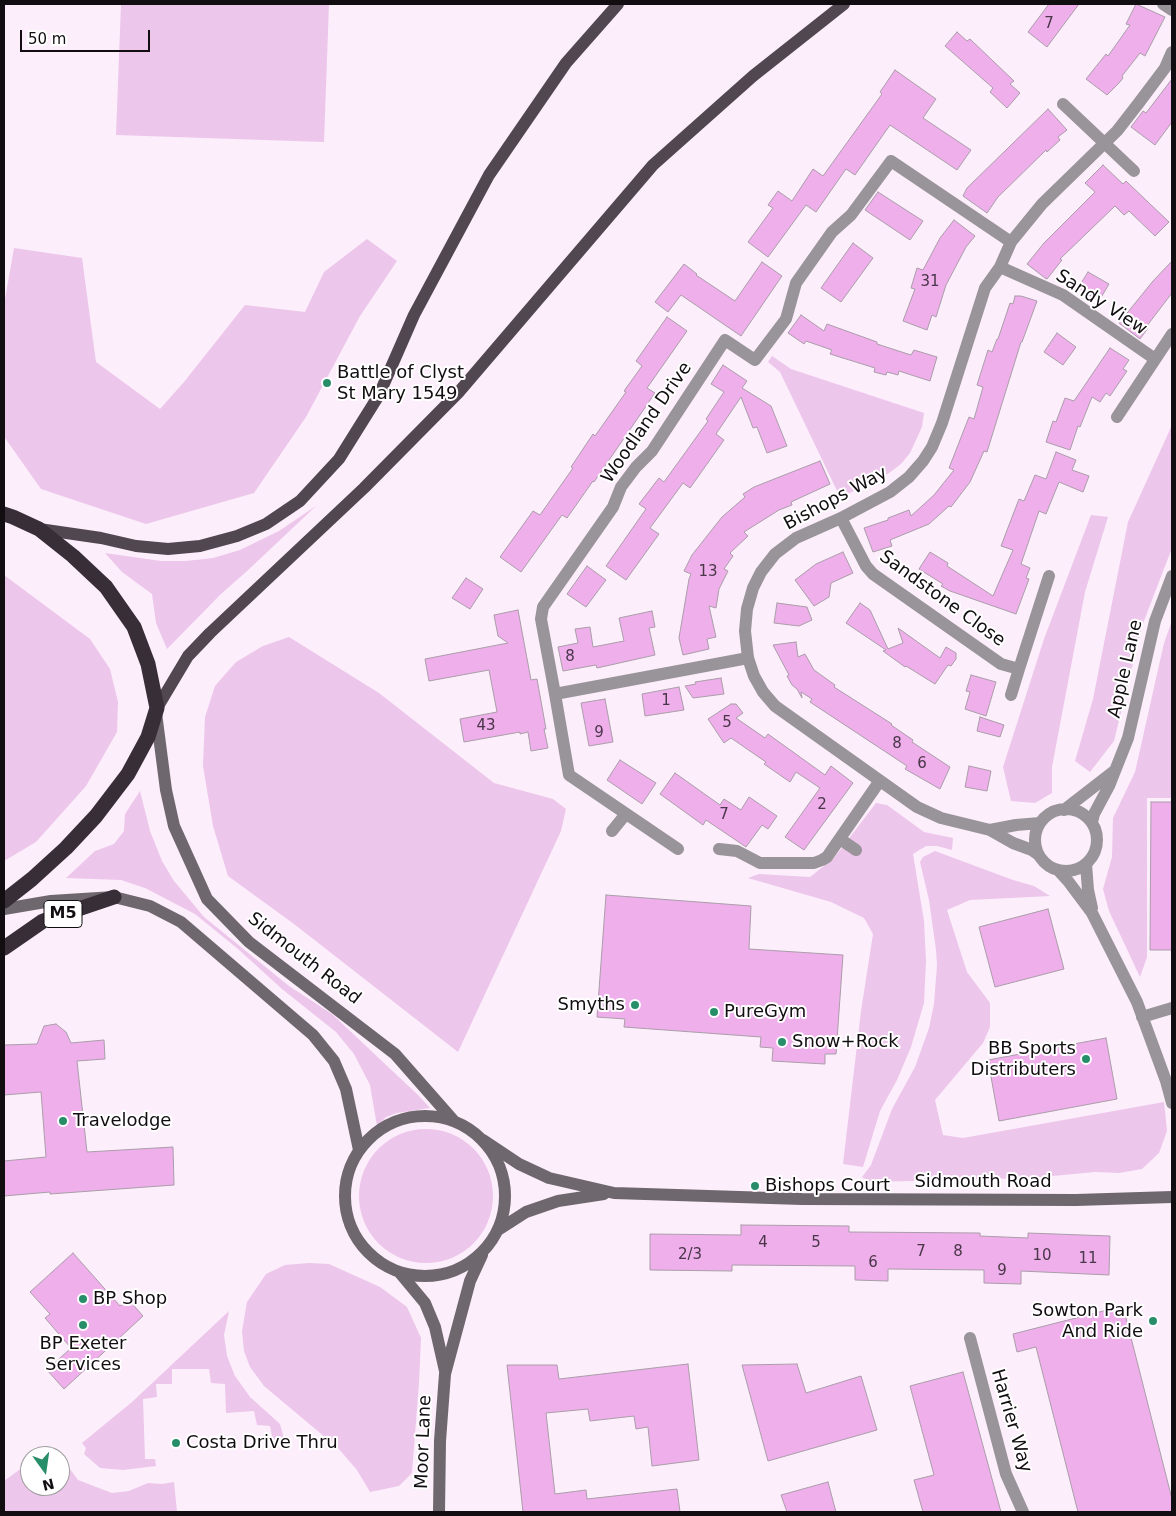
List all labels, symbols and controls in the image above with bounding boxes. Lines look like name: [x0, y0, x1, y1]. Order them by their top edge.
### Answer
house number: 7: [1044, 15, 1054, 33]
scale bar: [22, 20, 152, 52]
text: 50 m: [28, 30, 66, 48]
street label: Sandy View: [1051, 266, 1151, 340]
house number: 31: [920, 273, 940, 291]
street label: Woodland Drive: [597, 358, 697, 488]
place label: Battle of Clyst St Mary 1549: [337, 362, 464, 404]
marker: Battle of Clyst St Mary 1549: [321, 377, 333, 389]
street label: Bishops Way: [781, 463, 891, 535]
street label: Sandstone Close: [875, 546, 1009, 652]
house number: 13: [698, 563, 718, 581]
street label: Apple Lane: [1104, 618, 1148, 720]
house number: 8: [565, 648, 575, 666]
house number: 1: [661, 692, 671, 710]
house number: 5: [722, 714, 732, 732]
house number: 43: [476, 717, 496, 735]
house number: 9: [594, 724, 604, 742]
house number: 8: [892, 735, 902, 753]
house number: 6: [917, 755, 927, 773]
house number: 2: [817, 796, 827, 814]
house number: 7: [719, 806, 729, 824]
road number: M5: [44, 901, 82, 928]
street label: Sidmouth Road: [243, 908, 365, 1010]
place label: Smyths: [558, 994, 625, 1016]
marker: Smyths: [629, 999, 641, 1011]
place label: PureGym: [724, 1001, 806, 1023]
marker: PureGym: [708, 1006, 720, 1018]
place label: Snow+Rock: [792, 1031, 899, 1053]
marker: Snow+Rock: [776, 1036, 788, 1048]
place label: BB Sports Distributers: [971, 1038, 1076, 1080]
marker: BB Sports Distributers: [1080, 1053, 1092, 1065]
place label: Travelodge: [73, 1110, 171, 1132]
marker: Travelodge: [57, 1115, 69, 1127]
street label: Sidmouth Road: [914, 1171, 1052, 1193]
place label: Bishops Court: [765, 1175, 890, 1197]
marker: Bishops Court: [749, 1180, 761, 1192]
house number: 4: [758, 1234, 768, 1252]
house number: 5: [811, 1234, 821, 1252]
house number: 7: [916, 1243, 926, 1261]
house number: 8: [953, 1243, 963, 1261]
house number: 2/3: [678, 1246, 702, 1264]
house number: 10: [1032, 1247, 1052, 1265]
house number: 11: [1078, 1250, 1098, 1268]
house number: 6: [868, 1254, 878, 1272]
house number: 9: [997, 1262, 1007, 1280]
place label: BP Shop: [93, 1288, 167, 1310]
marker: BP Shop: [77, 1293, 89, 1305]
place label: Sowton Park And Ride: [1032, 1300, 1143, 1342]
marker: Sowton Park And Ride: [1147, 1315, 1159, 1327]
marker: BP Exeter Services: [77, 1319, 89, 1331]
place label: BP Exeter Services: [39, 1333, 127, 1376]
street label: Harrier Way: [986, 1367, 1036, 1475]
street label: Moor Lane: [412, 1395, 436, 1489]
place label: Costa Drive Thru: [186, 1432, 338, 1454]
marker: Costa Drive Thru: [170, 1437, 182, 1449]
north arrow: [20, 1446, 70, 1496]
text: N: [41, 1475, 56, 1494]

